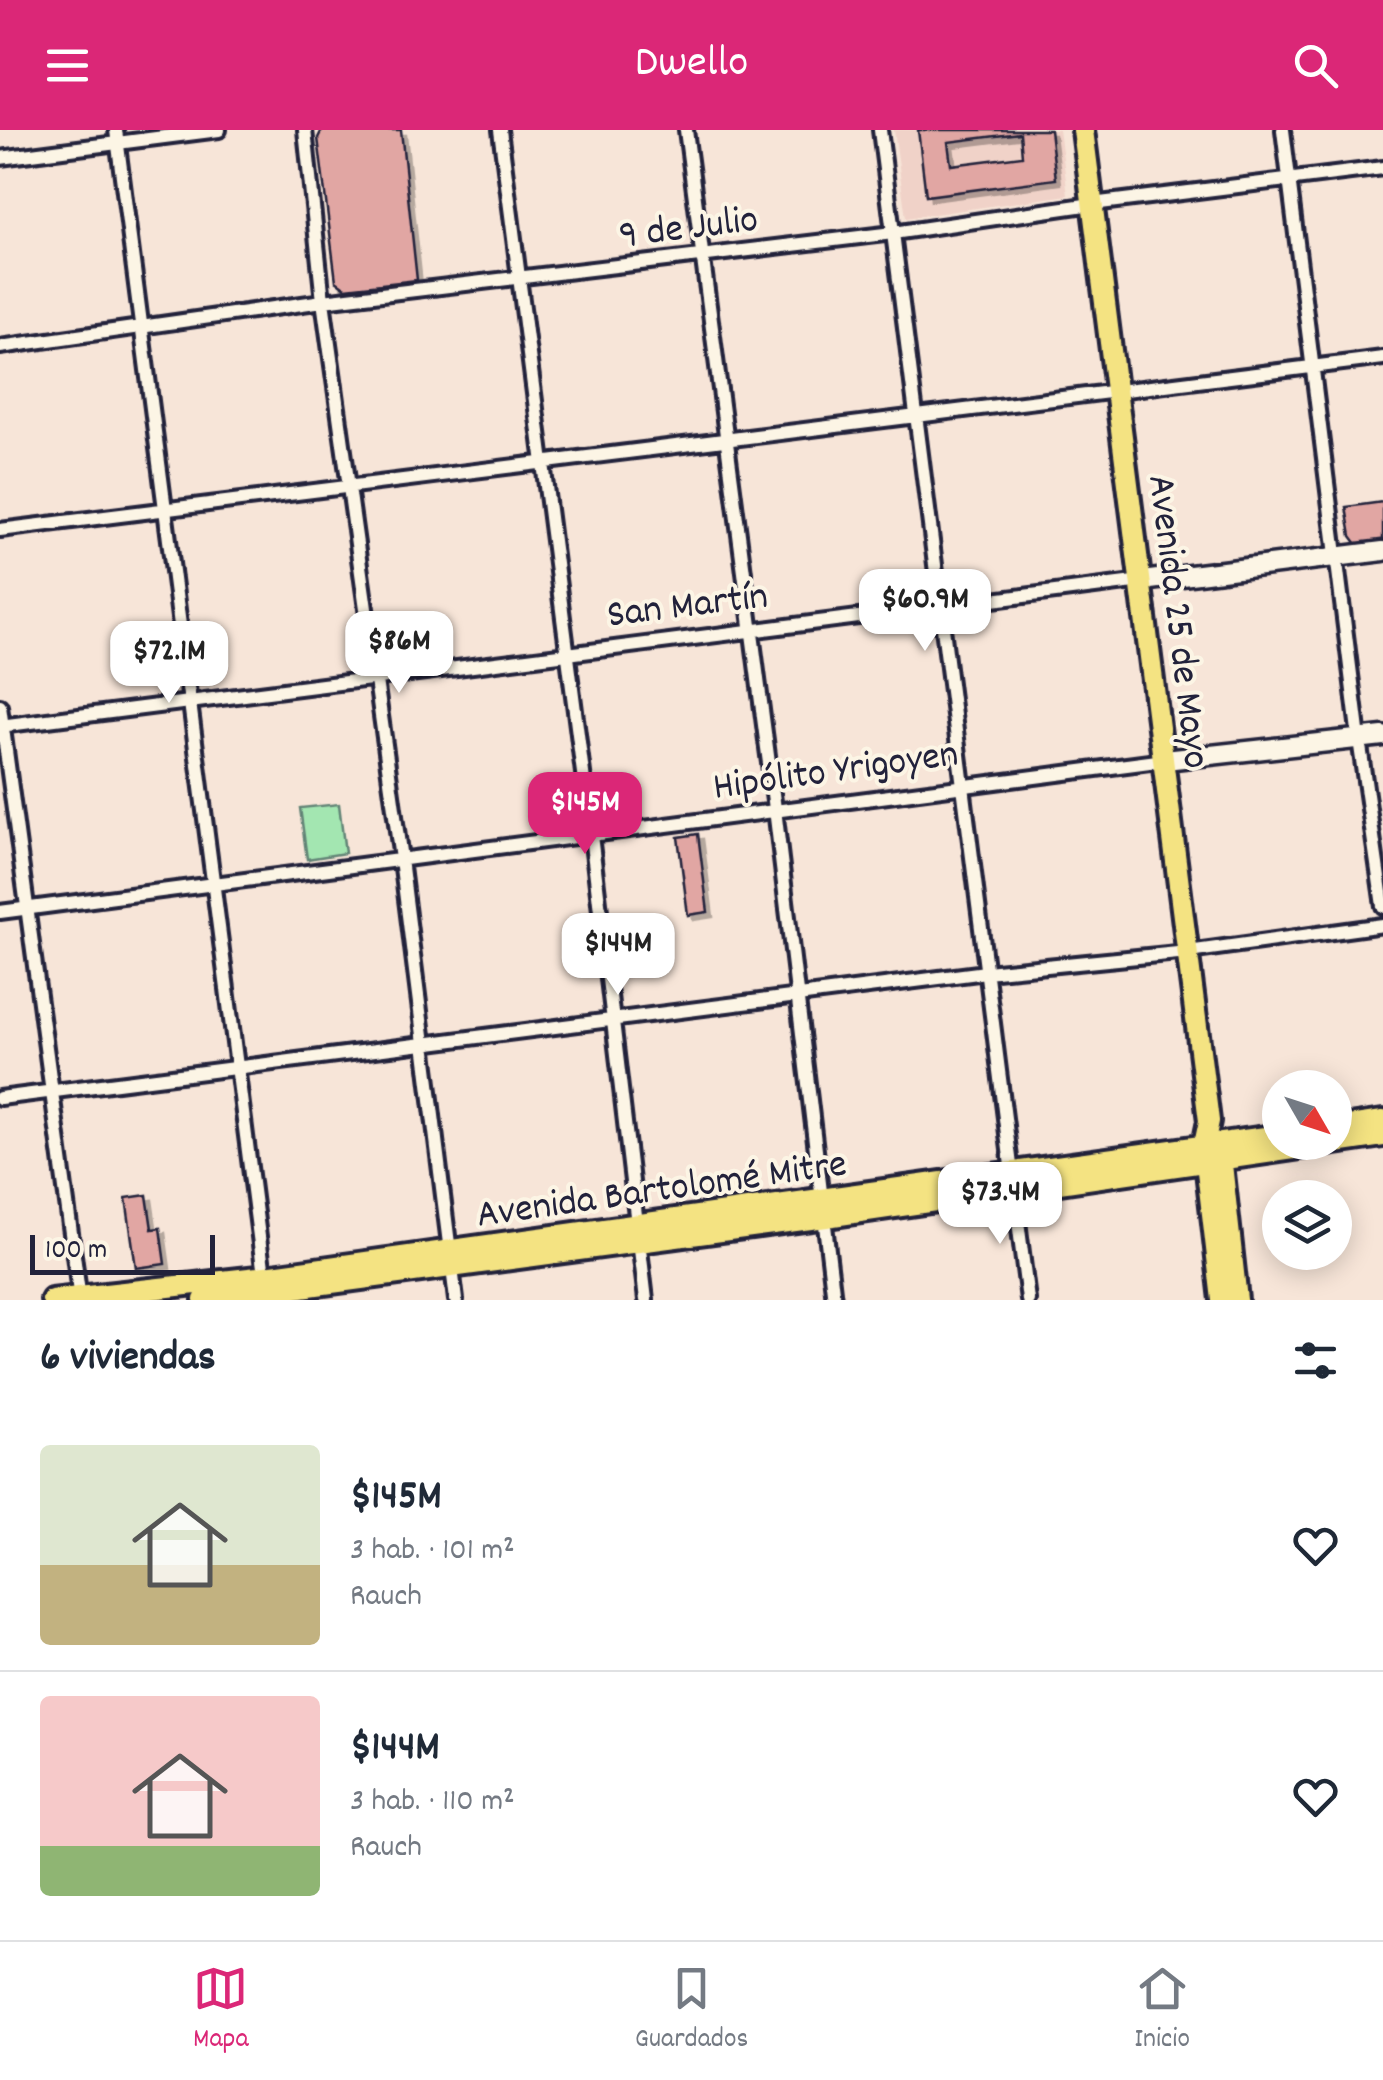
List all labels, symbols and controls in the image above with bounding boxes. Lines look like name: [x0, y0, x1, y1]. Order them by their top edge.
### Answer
text: Dwello: [635, 33, 748, 97]
icon: menu: [40, 38, 95, 93]
icon: search: [1288, 38, 1343, 93]
street label: 9 de Julio: [616, 194, 761, 267]
street label: Avenida 25 de Mayo: [1129, 472, 1222, 772]
pin: $60.9M: [844, 569, 1006, 654]
street label: San Martín: [604, 570, 772, 647]
text: $60.9M: [881, 578, 969, 624]
pin: $86M: [340, 611, 458, 696]
text: $86M: [367, 620, 431, 666]
pin: $72.1M: [88, 621, 250, 706]
text: $72.1M: [132, 630, 206, 676]
street label: Hipólito Yrigoyen: [710, 728, 962, 819]
pin: $145M: [515, 772, 655, 857]
text: $145M: [550, 781, 620, 827]
pin: $144M: [548, 913, 688, 998]
text: $144M: [584, 922, 652, 968]
north arrow: [1262, 1070, 1352, 1160]
map controls: [1262, 1070, 1352, 1270]
street label: Avenida Bartolomé Mitre: [473, 1138, 851, 1247]
pin: $73.4M: [919, 1162, 1081, 1247]
text: $73.4M: [960, 1171, 1040, 1217]
button: layers: [1262, 1180, 1352, 1270]
scale bar: [30, 1230, 215, 1274]
text: 100 m: [45, 1232, 107, 1272]
text: 6 viviendas: [40, 1330, 216, 1390]
icon: filters: [1288, 1333, 1343, 1388]
text: $145M: [350, 1469, 442, 1529]
icon: home: [120, 1485, 240, 1605]
icon: heart: [1288, 1518, 1343, 1573]
text: 3 hab. · 101 m²: [350, 1529, 515, 1575]
text: Rauch: [350, 1575, 422, 1621]
text: $144M: [350, 1720, 440, 1780]
icon: home: [120, 1736, 240, 1856]
icon: heart: [1288, 1769, 1343, 1824]
text: 3 hab. · 110 m²: [350, 1780, 515, 1826]
text: Rauch: [350, 1826, 422, 1872]
tab: Mapa: [193, 1961, 249, 2061]
tab: Guardados: [635, 1961, 748, 2061]
tab: Inicio: [1134, 1961, 1190, 2061]

